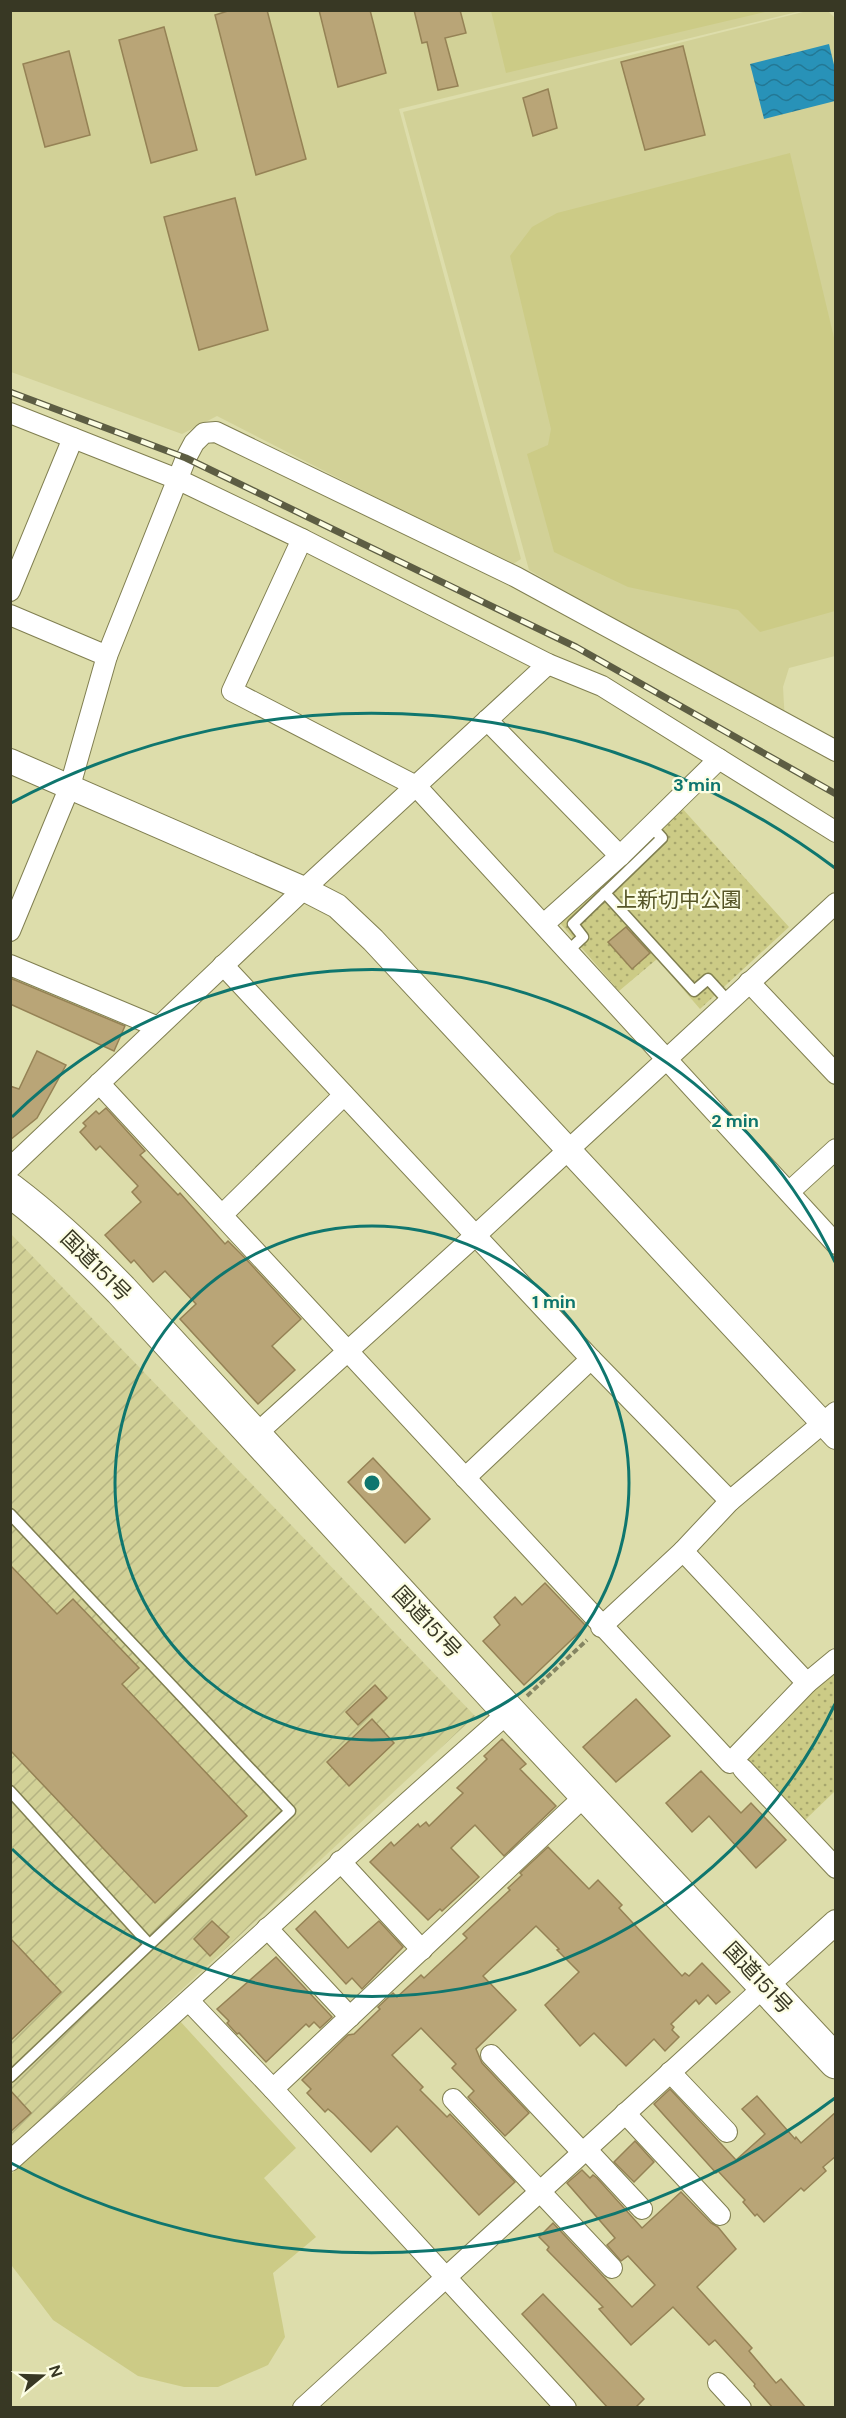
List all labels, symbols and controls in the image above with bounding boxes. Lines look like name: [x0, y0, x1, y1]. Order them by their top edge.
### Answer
text: 3 min: [673, 773, 721, 797]
park label: 上新切中公園: [616, 886, 742, 914]
text: 2 min: [711, 1109, 759, 1133]
street label: 国道151号: [55, 1225, 137, 1307]
text: 1 min: [532, 1290, 576, 1314]
centre of rings: [362, 1473, 382, 1493]
street label: 国道151号: [386, 1580, 468, 1664]
street label: 国道151号: [717, 1936, 799, 2020]
north arrow: [12, 2346, 72, 2406]
text: N: [44, 2362, 68, 2380]

